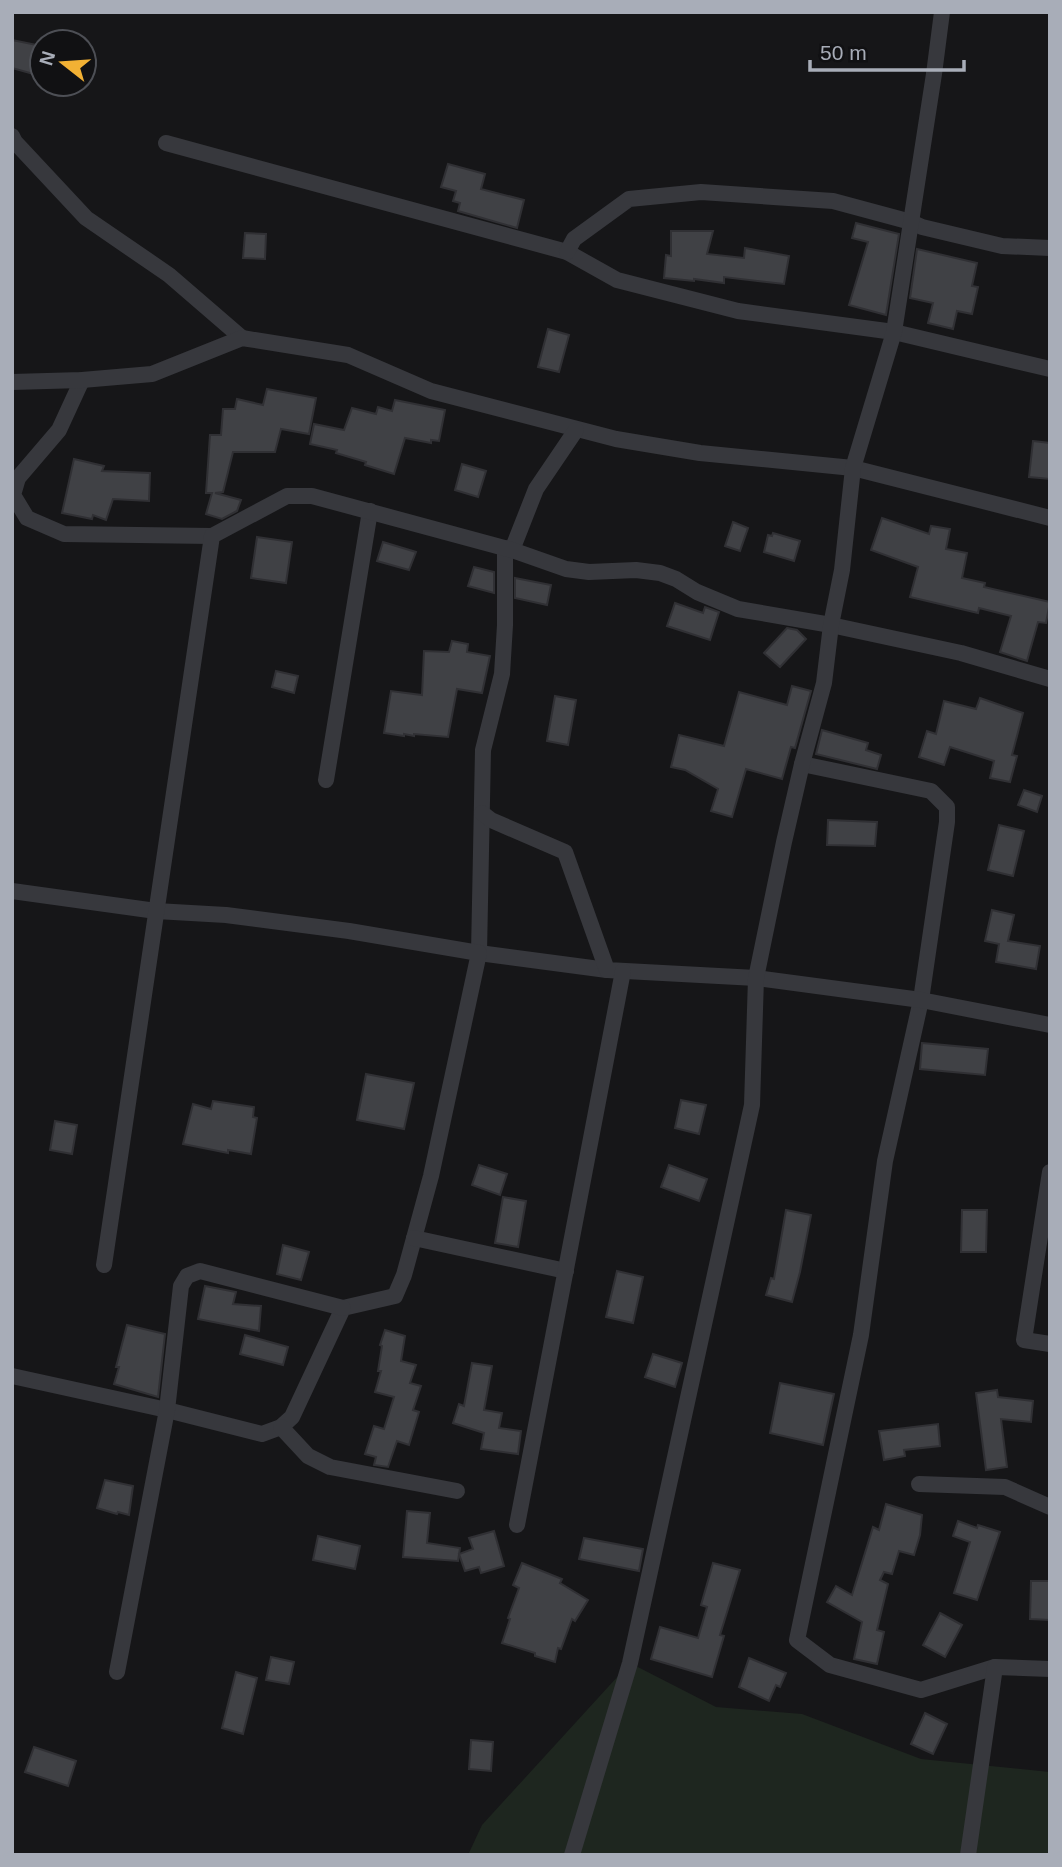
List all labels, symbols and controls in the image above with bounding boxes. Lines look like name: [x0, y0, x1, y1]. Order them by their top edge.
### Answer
north arrow: [28, 28, 98, 98]
scale bar: [810, 28, 964, 72]
text: 50 m: [820, 41, 867, 64]
text: N: [35, 49, 59, 68]

